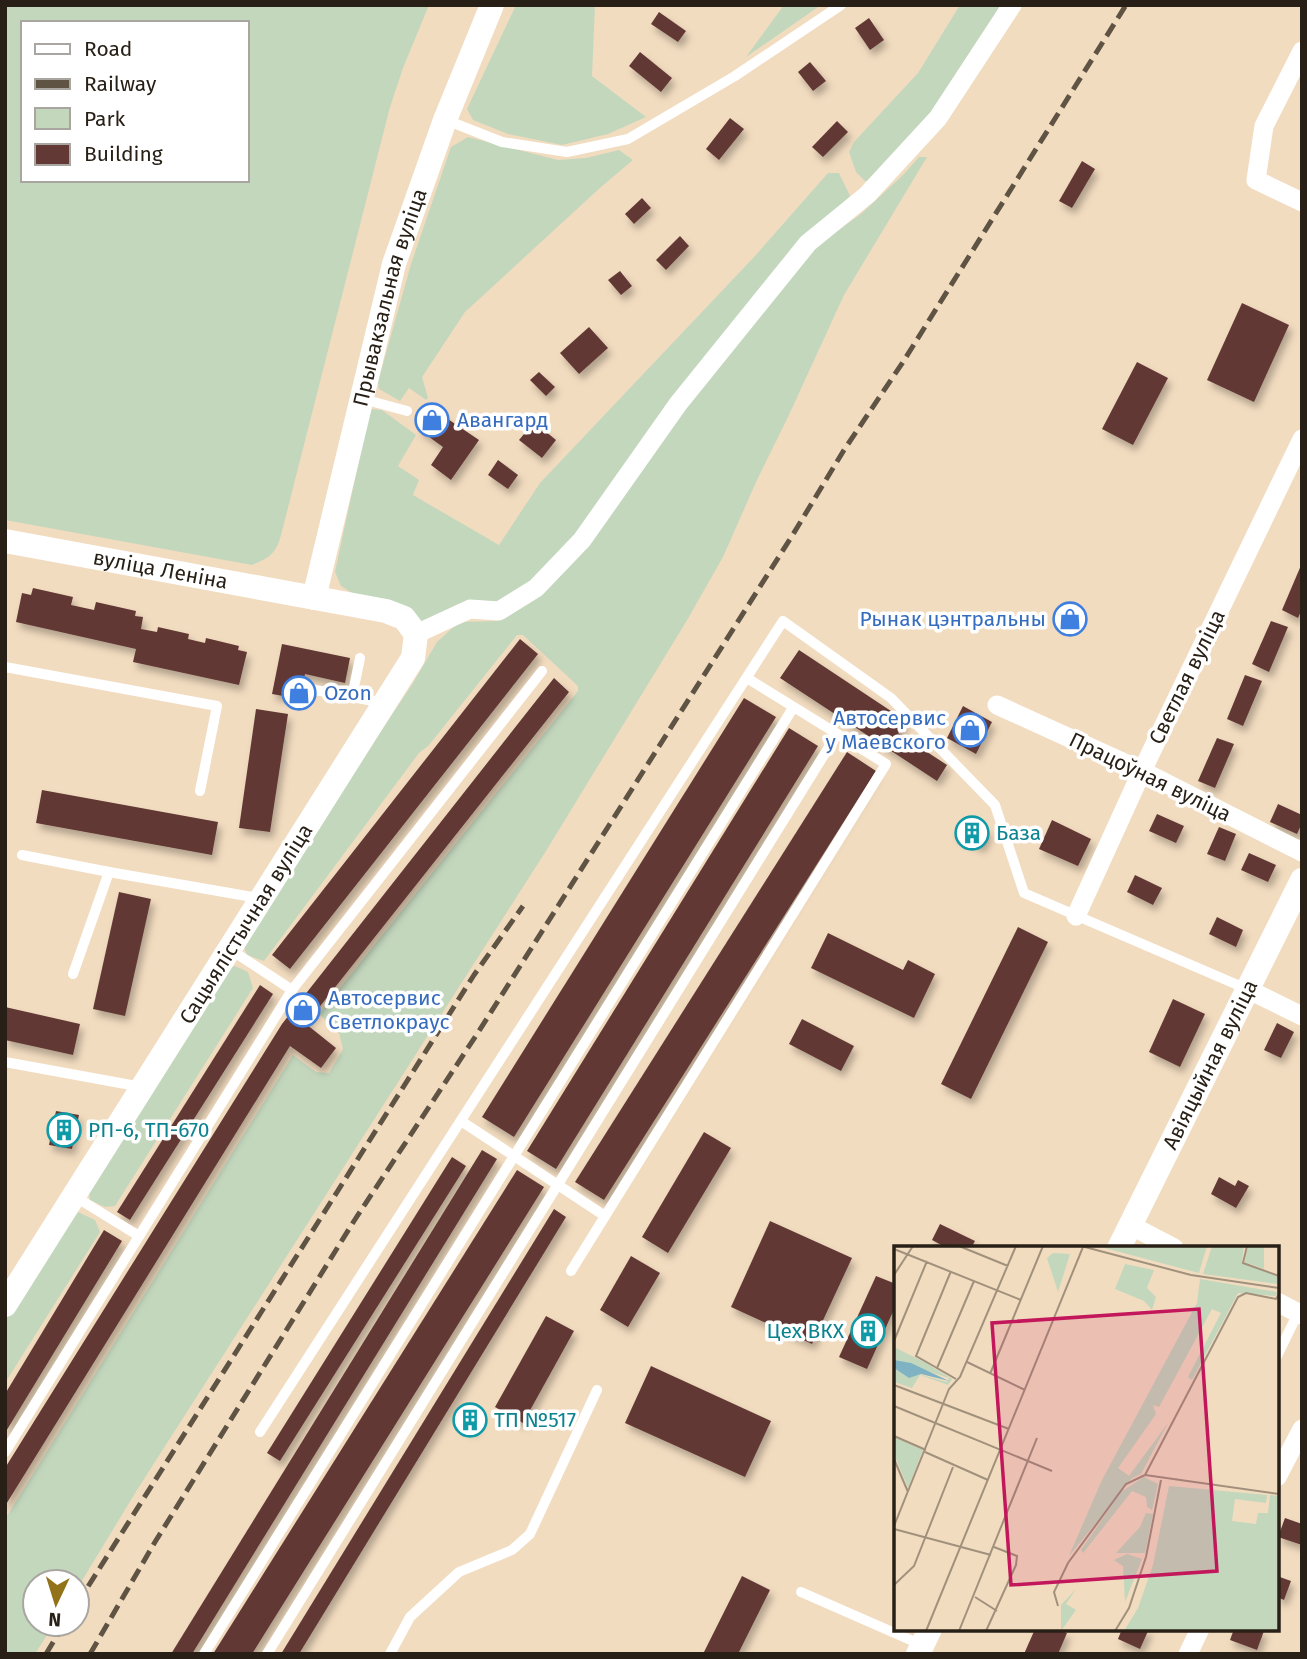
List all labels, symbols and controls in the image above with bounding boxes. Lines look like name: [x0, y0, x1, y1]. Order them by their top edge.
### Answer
legend: [21, 21, 248, 182]
text: Road: [84, 36, 132, 62]
text: Railway: [84, 71, 157, 97]
text: Park: [84, 106, 126, 132]
text: Building: [84, 141, 163, 167]
street label: Прывакзальная вуліца: [347, 185, 433, 409]
shop icon: Авангард: [413, 401, 451, 439]
place label: Авангард: [457, 407, 548, 433]
street label: вуліца Леніна: [91, 544, 230, 595]
shop icon: Рынак цэнтральны: [1051, 600, 1089, 638]
street label: Светлая вуліца: [1143, 605, 1231, 749]
place label: Рынак цэнтральны: [860, 606, 1046, 632]
shop icon: Ozon: [280, 674, 318, 712]
place label: Ozon: [324, 680, 372, 706]
place label: Автосервис у Маевского: [825, 705, 946, 755]
shop icon: Автосервис у Маевского: [951, 711, 989, 749]
street label: Працоўная вуліца: [1065, 727, 1235, 827]
building icon: База: [953, 814, 991, 852]
street label: Сацыялістычная вуліца: [174, 819, 318, 1029]
place label: База: [996, 820, 1041, 846]
street label: Авіяцыйная вуліца: [1157, 975, 1263, 1154]
place label: Автосервис Светлокраус: [328, 985, 449, 1035]
shop icon: Автосервис Светлокраус: [284, 991, 322, 1029]
building icon: РП-6, ТП-670: [45, 1111, 83, 1149]
place label: РП-6, ТП-670: [88, 1117, 210, 1143]
inset map: [894, 1246, 1279, 1631]
building icon: Цех ВКХ: [849, 1312, 887, 1350]
place label: Цех ВКХ: [767, 1318, 845, 1344]
building icon: ТП №517: [451, 1401, 489, 1439]
place label: ТП №517: [494, 1407, 576, 1433]
north arrow: [21, 1568, 91, 1638]
text: N: [48, 1608, 62, 1631]

